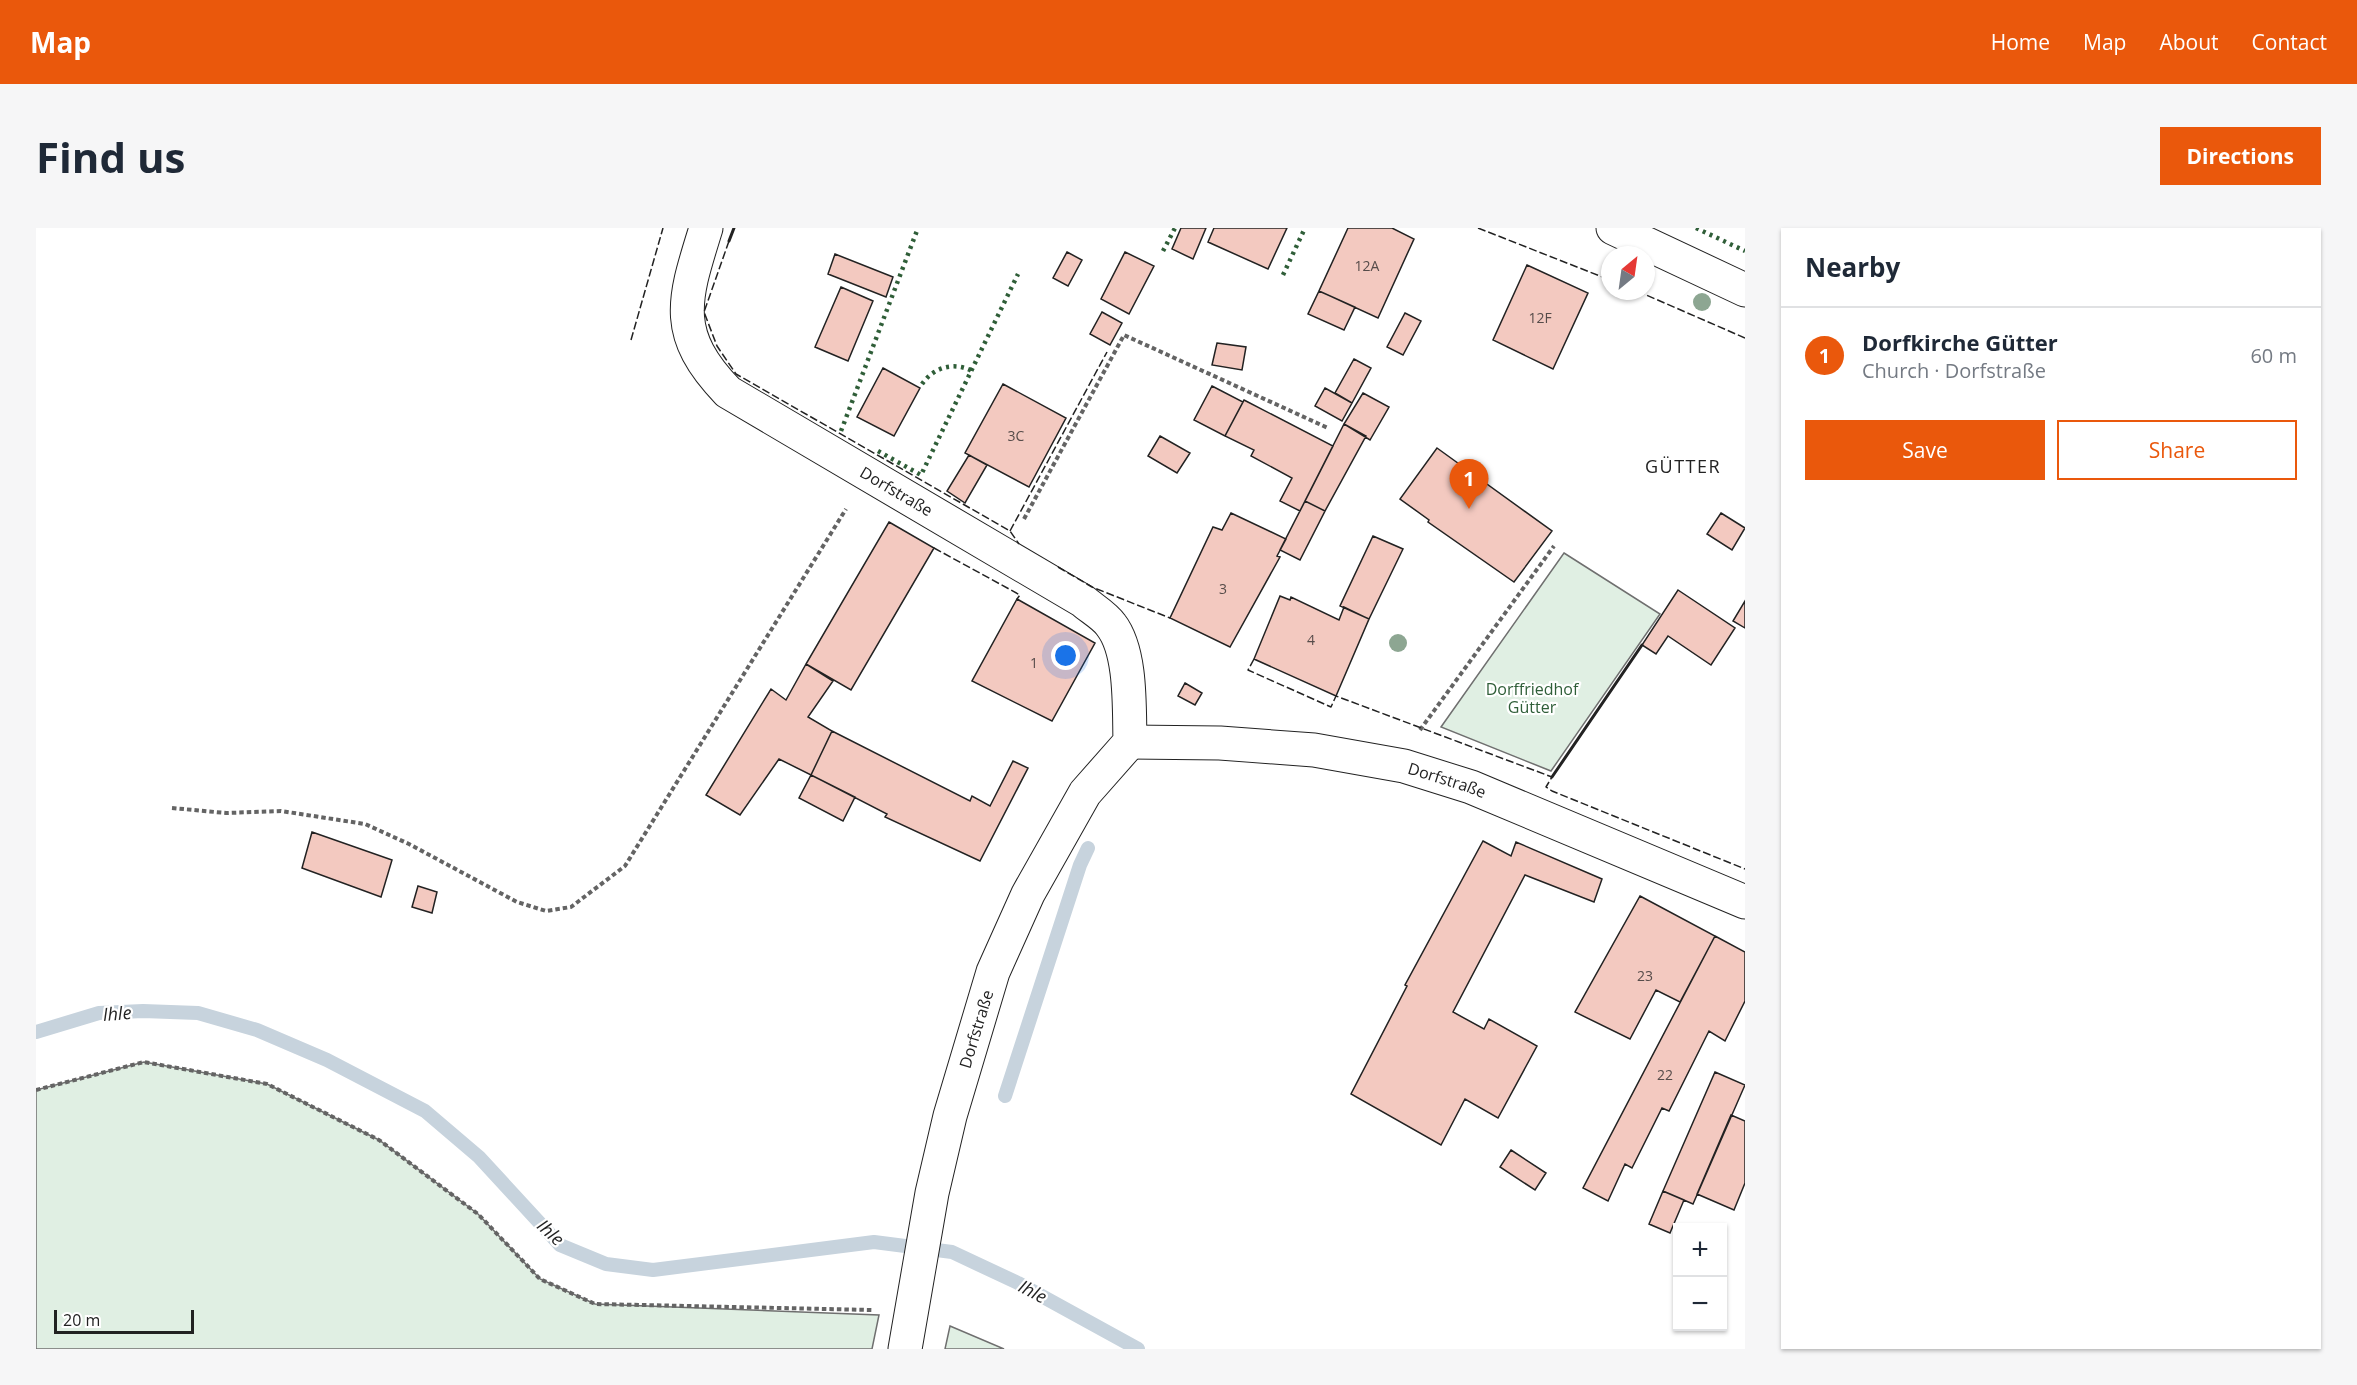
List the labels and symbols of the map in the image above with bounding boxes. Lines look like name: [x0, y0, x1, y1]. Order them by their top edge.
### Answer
north arrow: [1601, 246, 1655, 300]
house number: 12A: [1355, 256, 1380, 275]
house number: 12F: [1528, 308, 1552, 327]
house number: 3C: [1008, 426, 1025, 445]
district label: GÜTTER: [1645, 454, 1721, 478]
pin: 1: [1450, 460, 1488, 509]
street label: Dorfstraße: [856, 461, 937, 521]
house number: 3: [1219, 579, 1227, 598]
house number: 4: [1307, 630, 1315, 649]
your location: [1051, 641, 1080, 670]
house number: 1: [1030, 653, 1038, 672]
park label: Dorffriedhof Gütter: [1486, 678, 1580, 718]
street label: Dorfstraße: [1405, 757, 1490, 803]
house number: 23: [1637, 966, 1653, 985]
street label: Dorfstraße: [954, 987, 998, 1071]
water label: Ihle: [102, 1000, 132, 1026]
house number: 22: [1657, 1065, 1673, 1084]
water label: Ihle: [532, 1213, 570, 1251]
water label: Ihle: [1015, 1274, 1051, 1308]
scale bar: [54, 1307, 194, 1334]

